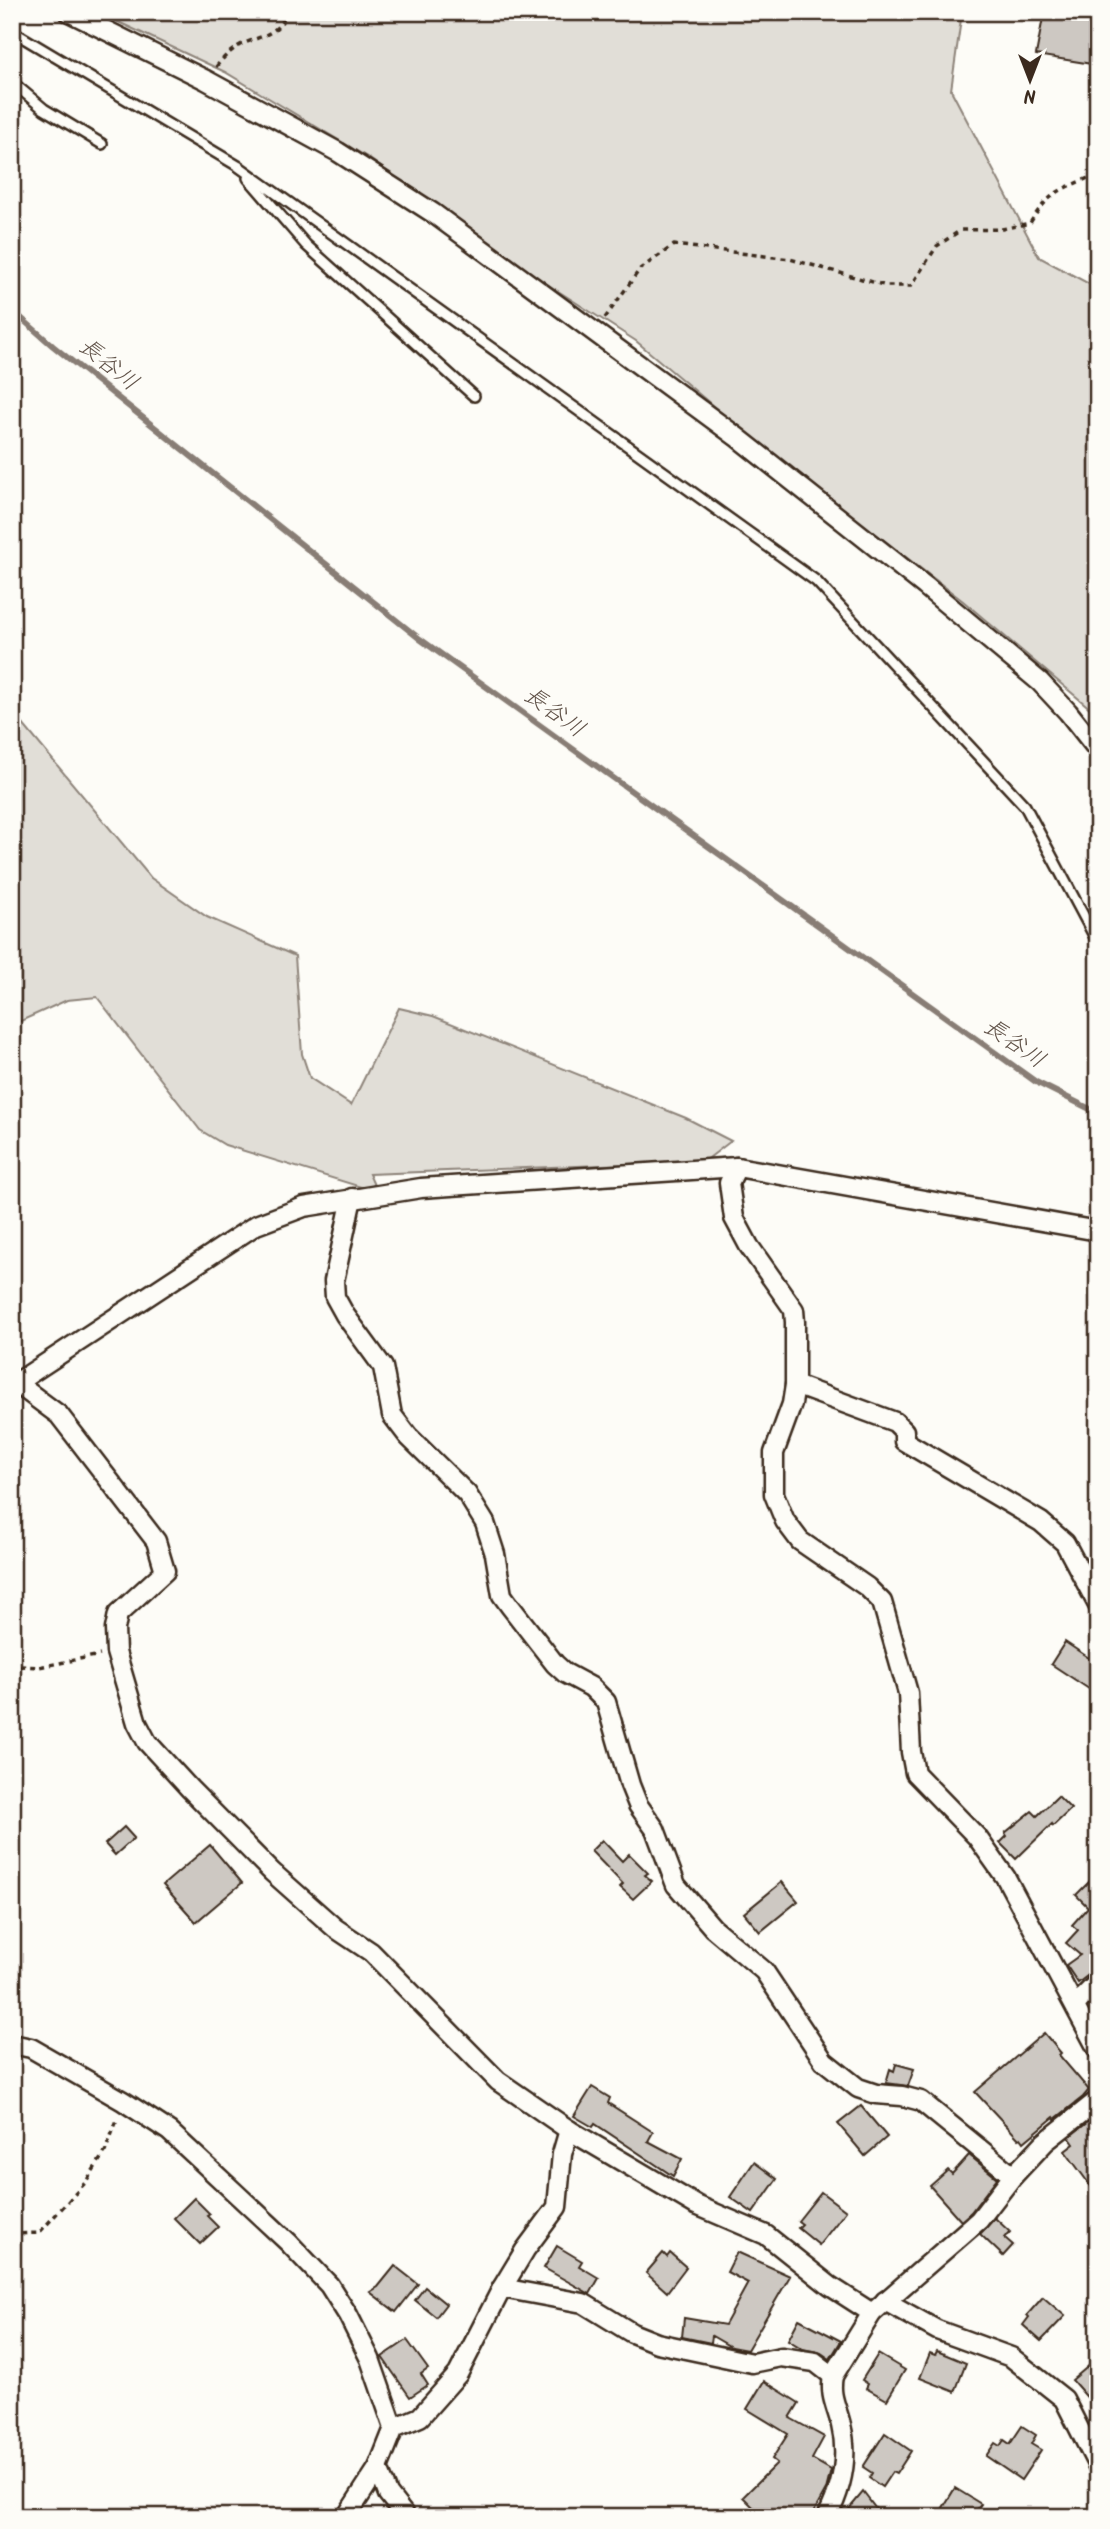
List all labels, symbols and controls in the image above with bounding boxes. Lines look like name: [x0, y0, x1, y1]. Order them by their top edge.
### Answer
north arrow: [995, 46, 1064, 116]
text: N: [1024, 80, 1036, 110]
water label: 長谷川: [70, 329, 146, 401]
water label: 長谷川: [516, 678, 592, 748]
water label: 長谷川: [975, 1009, 1053, 1079]

